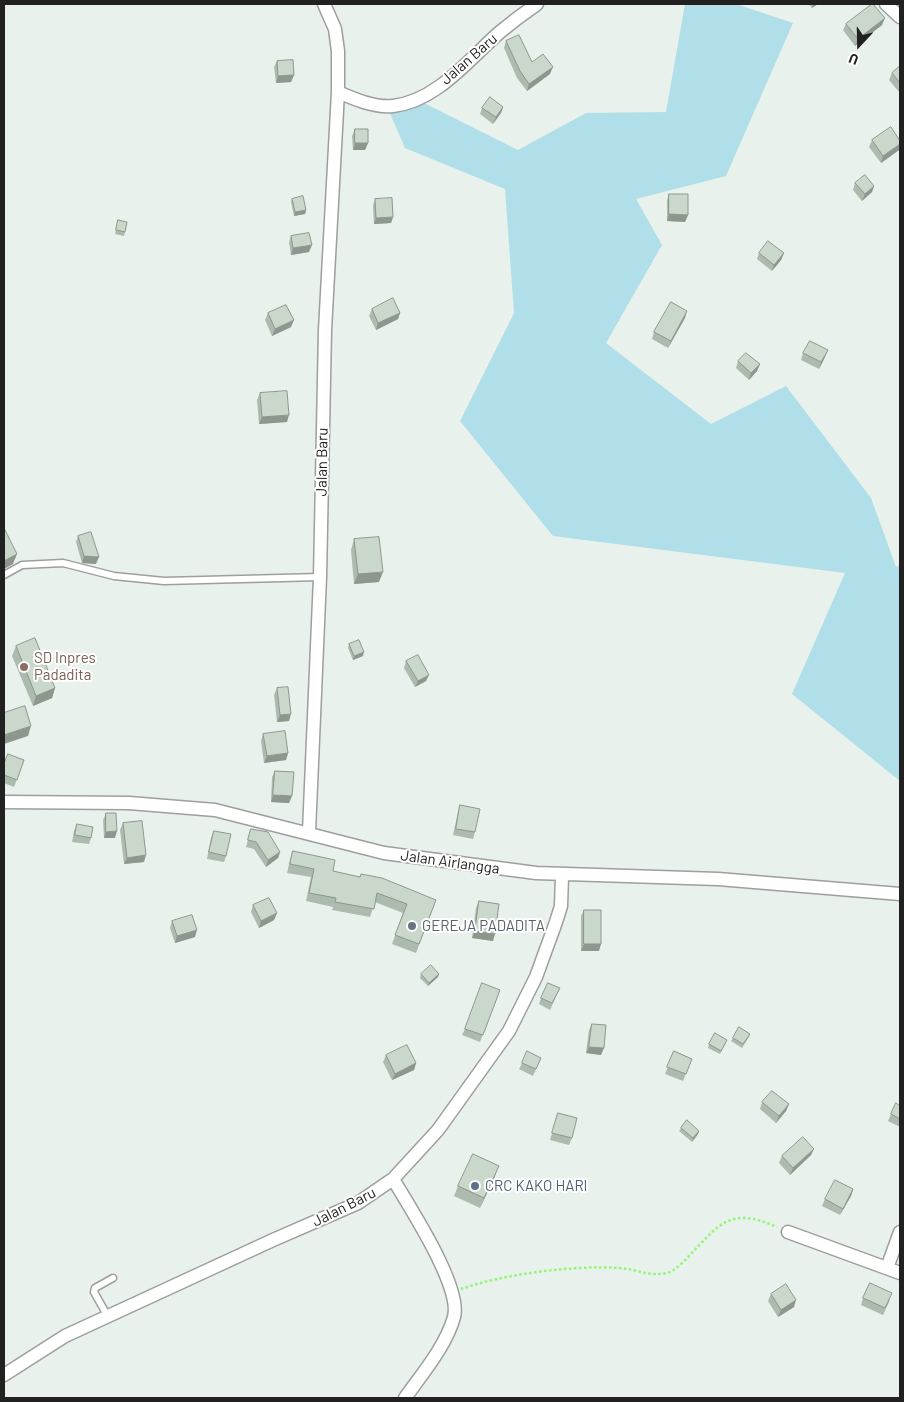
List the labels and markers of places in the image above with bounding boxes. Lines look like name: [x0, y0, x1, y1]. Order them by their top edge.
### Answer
place label: SD Inpres Padadita: [34, 649, 96, 684]
marker: SD Inpres Padadita: [18, 661, 30, 673]
place label: GEREJA PADADITA: [422, 917, 545, 935]
marker: GEREJA PADADITA: [406, 920, 418, 932]
place label: CRC KAKO HARI: [485, 1177, 587, 1195]
marker: CRC KAKO HARI: [469, 1180, 481, 1192]

